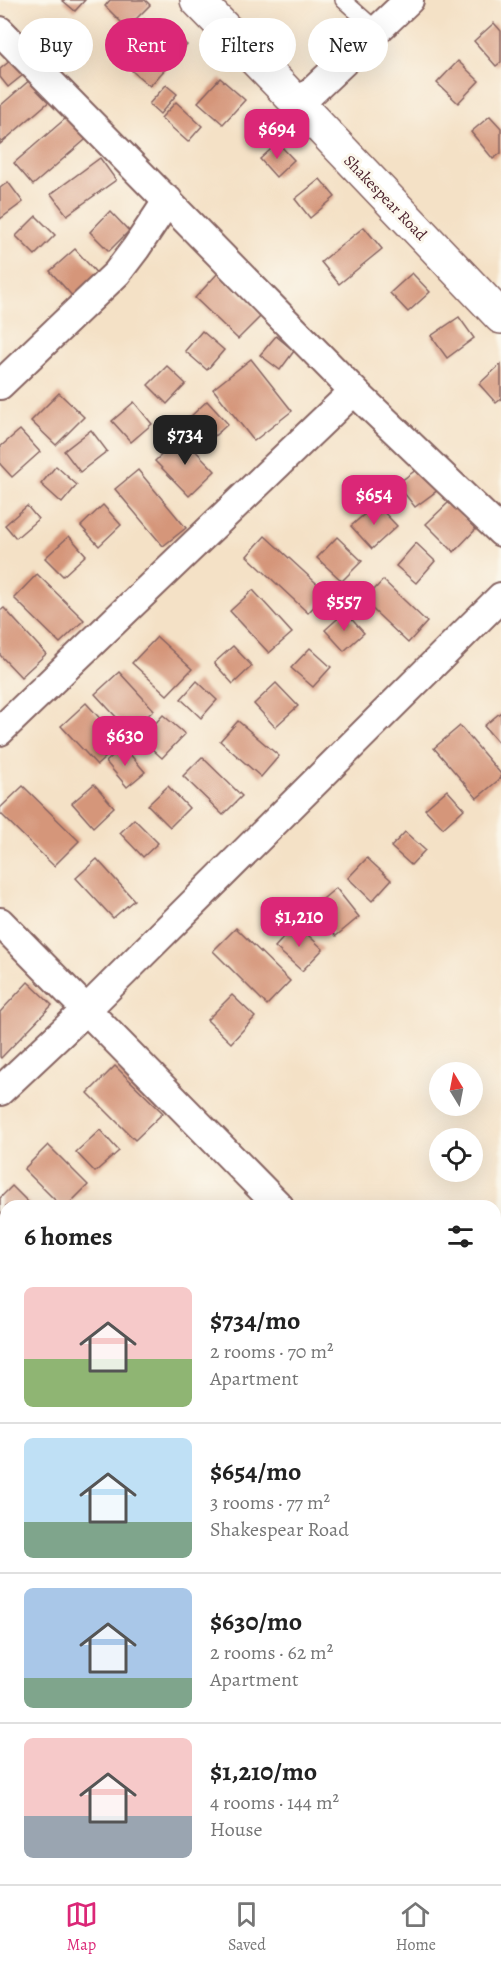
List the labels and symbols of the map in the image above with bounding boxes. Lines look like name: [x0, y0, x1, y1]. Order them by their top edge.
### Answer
pin: $694: [241, 109, 313, 160]
street label: Shakespear Road: [339, 150, 432, 246]
pin: $734: [149, 415, 221, 466]
pin: $654: [338, 475, 410, 526]
pin: $557: [308, 581, 380, 632]
pin: $630: [89, 716, 161, 767]
pin: $1,210: [250, 897, 348, 948]
north arrow: [429, 1062, 483, 1116]

